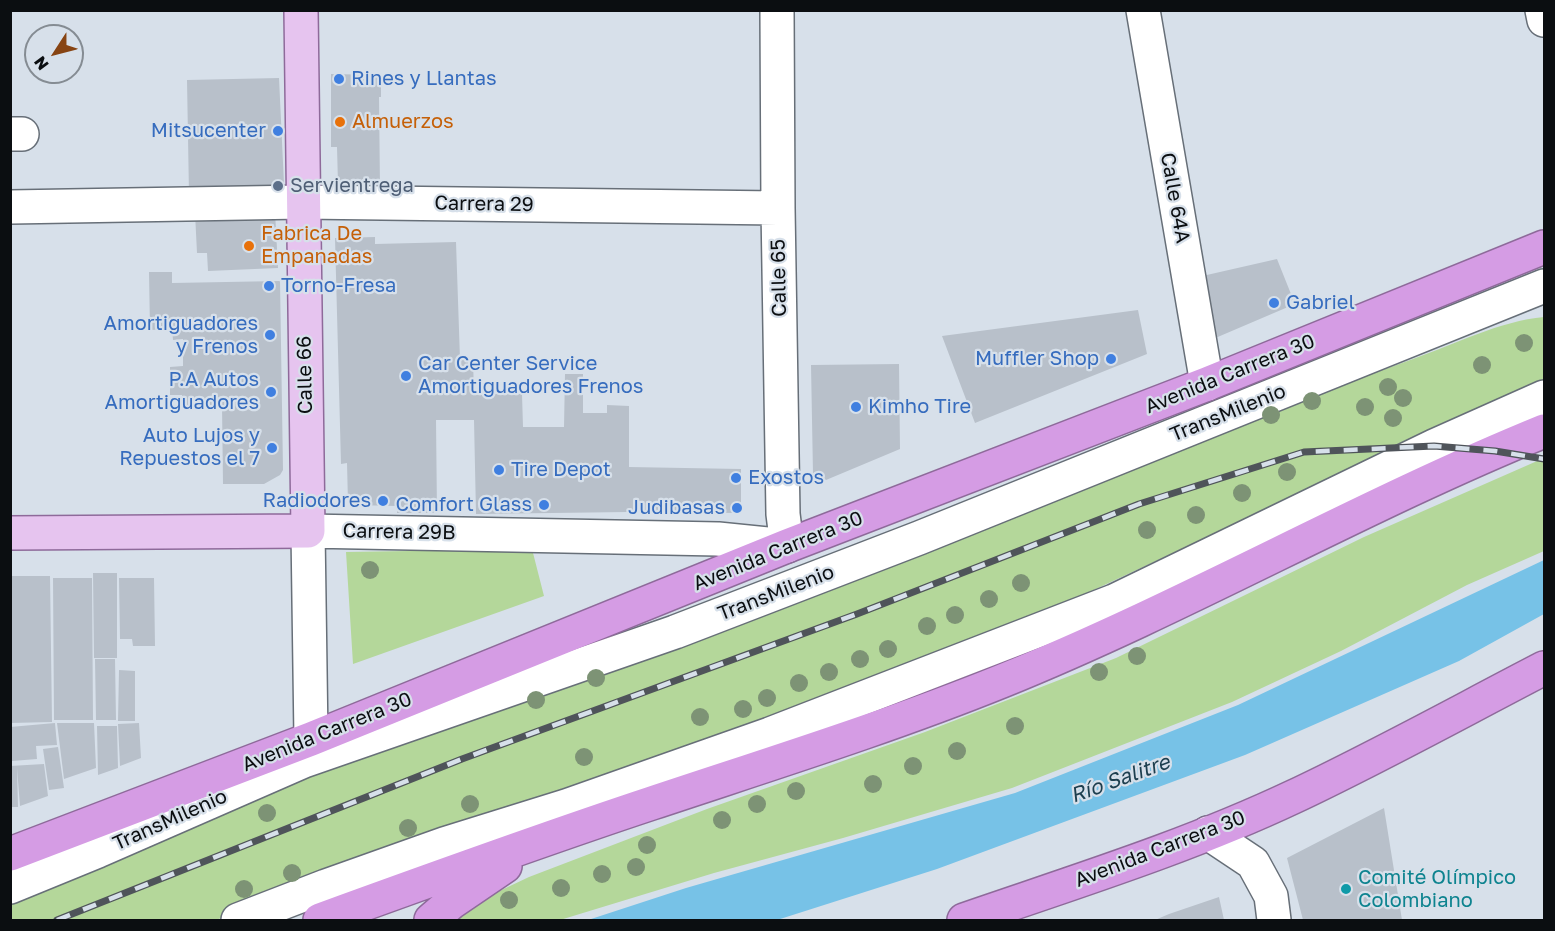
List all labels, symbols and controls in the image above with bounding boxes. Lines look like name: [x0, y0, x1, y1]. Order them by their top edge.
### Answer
north arrow: [24, 24, 84, 84]
text: N: [29, 53, 53, 74]
place label: Rines y Llantas: [351, 67, 497, 91]
marker: Rines y Llantas: [332, 72, 346, 86]
place label: Almuerzos: [352, 110, 454, 134]
marker: Almuerzos: [333, 115, 347, 129]
place label: Mitsucenter: [151, 119, 266, 143]
marker: Mitsucenter: [271, 124, 285, 138]
street label: Calle 64A: [1155, 151, 1195, 245]
place label: Servientrega: [290, 174, 414, 198]
marker: Servientrega: [271, 179, 285, 193]
street label: Carrera 29: [434, 191, 534, 217]
place label: Fabrica De Empanadas: [261, 222, 372, 269]
marker: Fabrica De Empanadas: [242, 239, 256, 253]
street label: Calle 65: [766, 239, 792, 317]
place label: Torno-Fresa: [281, 274, 396, 298]
marker: Torno-Fresa: [262, 279, 276, 293]
place label: Gabriel: [1286, 291, 1355, 315]
marker: Gabriel: [1267, 296, 1281, 310]
place label: Amortiguadores y Frenos: [104, 312, 258, 359]
marker: Amortiguadores y Frenos: [263, 328, 277, 342]
street label: Avenida Carrera 30: [1142, 329, 1318, 419]
street label: Calle 66: [292, 336, 318, 414]
place label: Muffler Shop: [975, 347, 1099, 371]
place label: Car Center Service Amortiguadores Frenos: [418, 352, 643, 399]
marker: Muffler Shop: [1104, 352, 1118, 366]
place label: P.A Autos Amortiguadores: [105, 368, 259, 415]
marker: Car Center Service Amortiguadores Frenos: [399, 369, 413, 383]
street label: TransMilenio: [1167, 379, 1289, 447]
marker: P.A Autos Amortiguadores: [264, 385, 278, 399]
place label: Kimho Tire: [868, 395, 971, 419]
marker: Kimho Tire: [849, 400, 863, 414]
place label: Auto Lujos y Repuestos el 7: [119, 424, 260, 471]
marker: Auto Lujos y Repuestos el 7: [265, 441, 279, 455]
place label: Tire Depot: [511, 458, 611, 482]
marker: Tire Depot: [492, 463, 506, 477]
place label: Exostos: [748, 466, 824, 490]
marker: Exostos: [729, 471, 743, 485]
place label: Radiodores: [263, 489, 371, 513]
place label: Comfort Glass: [395, 493, 532, 517]
marker: Radiodores: [376, 494, 390, 508]
place label: Judibasas: [628, 496, 725, 520]
marker: Comfort Glass: [537, 498, 551, 512]
marker: Judibasas: [730, 501, 744, 515]
street label: Avenida Carrera 30: [690, 506, 866, 596]
street label: Carrera 29B: [342, 519, 456, 545]
street label: TransMilenio: [715, 560, 837, 626]
street label: Avenida Carrera 30: [239, 687, 415, 777]
water label: Río Salitre: [1067, 749, 1173, 809]
street label: TransMilenio: [109, 784, 231, 856]
street label: Avenida Carrera 30: [1071, 805, 1249, 893]
place label: Comité Olímpico Colombiano: [1358, 866, 1516, 913]
marker: Comité Olímpico Colombiano: [1339, 882, 1353, 896]

